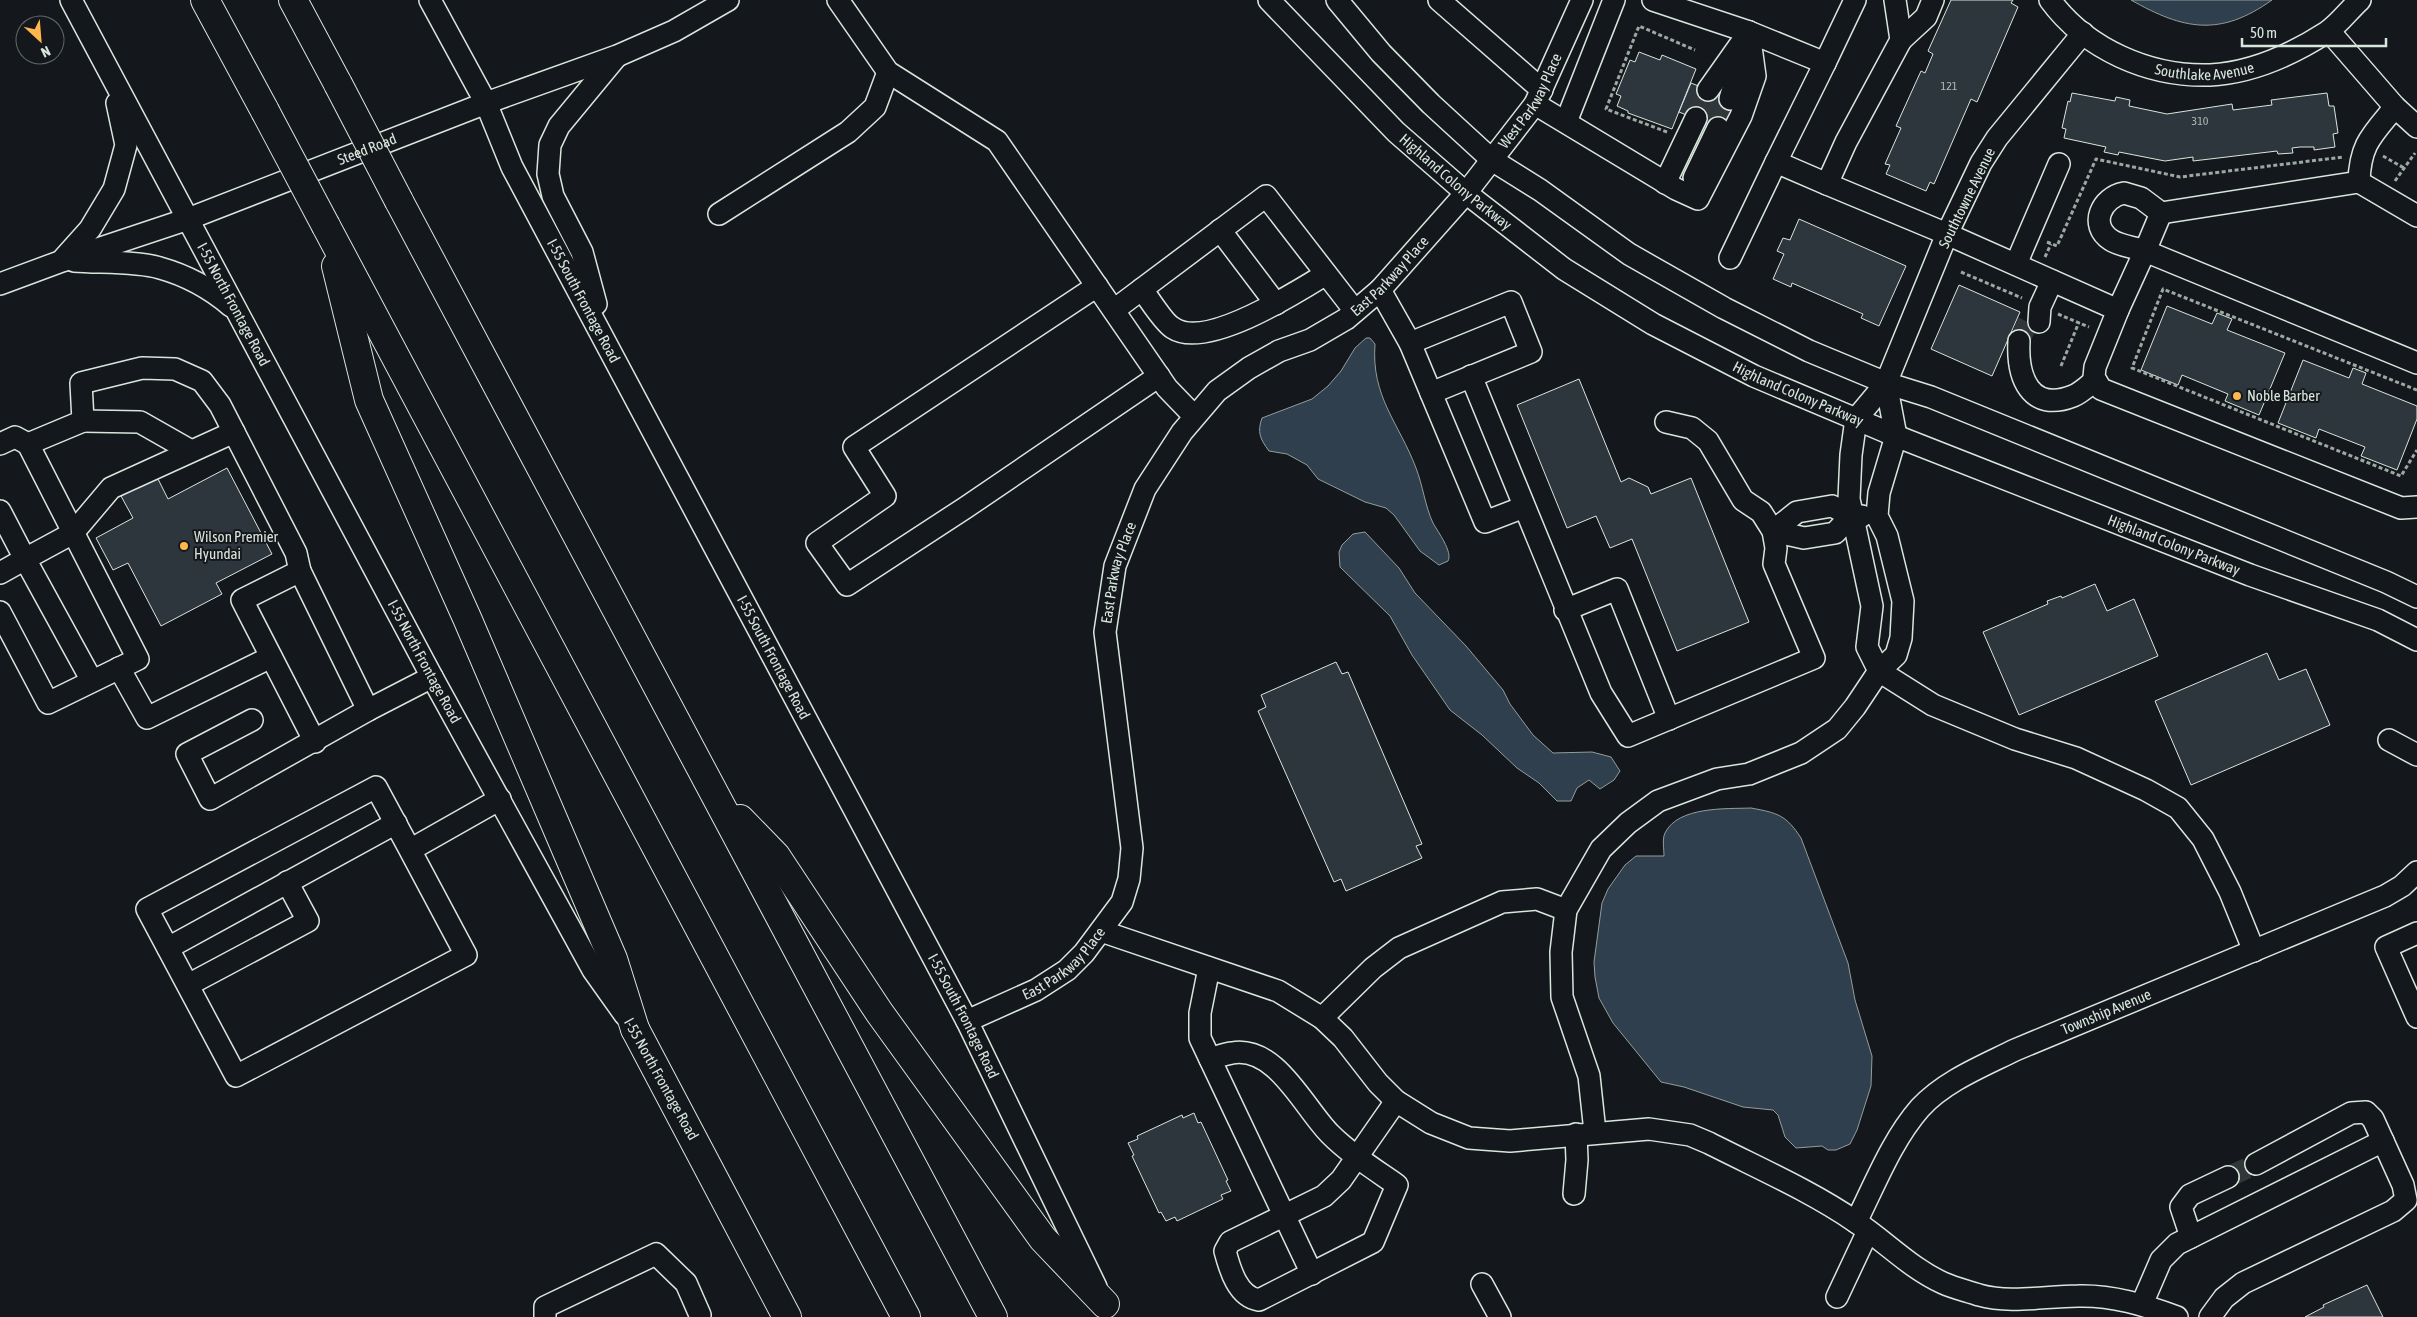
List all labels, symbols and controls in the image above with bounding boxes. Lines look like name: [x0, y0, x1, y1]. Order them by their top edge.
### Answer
north arrow: [15, 15, 65, 65]
scale bar: [2242, 15, 2386, 47]
text: 50 m: [2250, 24, 2277, 41]
text: N: [38, 43, 53, 61]
street label: West Parkway Place: [1495, 50, 1565, 152]
street label: Southlake Avenue: [2153, 58, 2256, 83]
house number: 121: [1941, 79, 1958, 93]
house number: 310: [2192, 114, 2209, 128]
street label: Steed Road: [335, 130, 399, 168]
street label: Highland Colony Parkway: [1396, 130, 1515, 233]
street label: Southtowne Avenue: [1935, 145, 1998, 251]
street label: East Parkway Place: [1347, 232, 1432, 319]
street label: I-55 South Frontage Road: [544, 236, 624, 365]
street label: I-55 North Frontage Road: [194, 240, 274, 369]
street label: Highland Colony Parkway: [1730, 358, 1866, 429]
place label: Noble Barber: [2247, 387, 2320, 404]
marker: Noble Barber: [2231, 390, 2243, 402]
street label: Highland Colony Parkway: [2106, 511, 2243, 578]
street label: East Parkway Place: [1097, 519, 1139, 625]
place label: Wilson Premier Hyundai: [194, 528, 279, 562]
marker: Wilson Premier Hyundai: [178, 540, 190, 552]
street label: I-55 South Frontage Road: [734, 592, 814, 722]
street label: I-55 North Frontage Road: [385, 597, 465, 726]
street label: East Parkway Place: [1019, 924, 1108, 1003]
street label: I-55 South Frontage Road: [925, 951, 1003, 1081]
street label: Township Avenue: [2059, 985, 2154, 1038]
street label: I-55 North Frontage Road: [621, 1015, 702, 1143]

